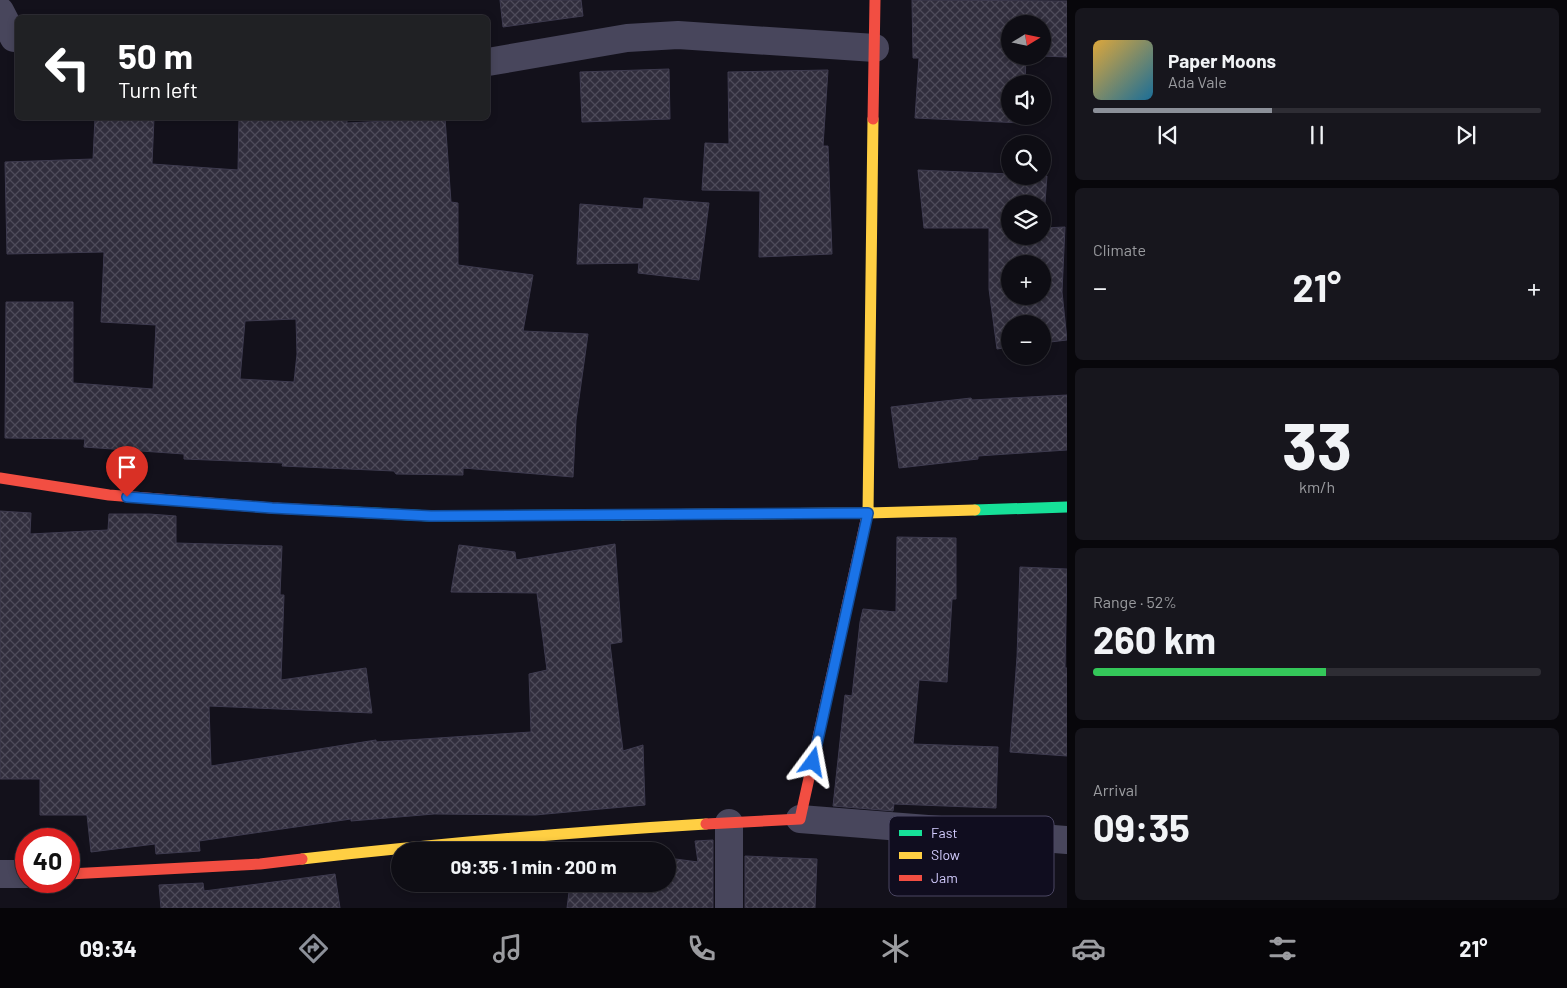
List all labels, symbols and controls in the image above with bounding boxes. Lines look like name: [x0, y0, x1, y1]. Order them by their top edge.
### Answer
north arrow: [1001, 15, 1051, 65]
map controls: [1001, 15, 1051, 365]
text: 50 m: [118, 34, 193, 76]
icon: left: [35, 35, 100, 100]
text: Paper Moons: [1168, 49, 1276, 72]
text: Ada Vale: [1168, 72, 1227, 91]
button: sound: [1001, 75, 1051, 125]
text: Turn left: [118, 76, 198, 102]
icon: previous: [1154, 121, 1182, 149]
icon: pause: [1303, 121, 1331, 149]
icon: next: [1452, 121, 1480, 149]
button: search: [1001, 135, 1051, 185]
button: layers: [1001, 195, 1051, 245]
text: Climate: [1093, 240, 1146, 259]
button: +: [1001, 255, 1051, 305]
text: 21°: [1293, 264, 1341, 310]
text: −: [1093, 270, 1107, 304]
text: +: [1527, 270, 1541, 304]
button: −: [1001, 315, 1051, 365]
text: 33: [1282, 405, 1352, 483]
pin: [106, 446, 148, 497]
icon: arrive: [113, 453, 141, 481]
text: km/h: [1299, 477, 1335, 496]
text: Range · 52%: [1093, 592, 1177, 611]
text: 260 km: [1093, 616, 1216, 662]
position arrow: [786, 735, 838, 787]
text: Arrival: [1093, 780, 1138, 799]
text: 09:35: [1093, 804, 1190, 850]
legend: [889, 816, 1054, 896]
text: Fast: [931, 824, 957, 841]
speed limit sign: 40: [15, 828, 80, 893]
text: Slow: [931, 846, 960, 863]
text: 09:35 · 1 min · 200 m: [450, 855, 617, 878]
text: Jam: [931, 869, 958, 886]
icon: directions: [296, 931, 331, 966]
icon: music: [490, 931, 525, 966]
icon: phone: [684, 931, 719, 966]
icon: climate: [878, 931, 913, 966]
icon: car: [1071, 931, 1106, 966]
icon: filters: [1265, 931, 1300, 966]
text: 09:34: [79, 935, 137, 961]
text: 21°: [1459, 935, 1487, 961]

